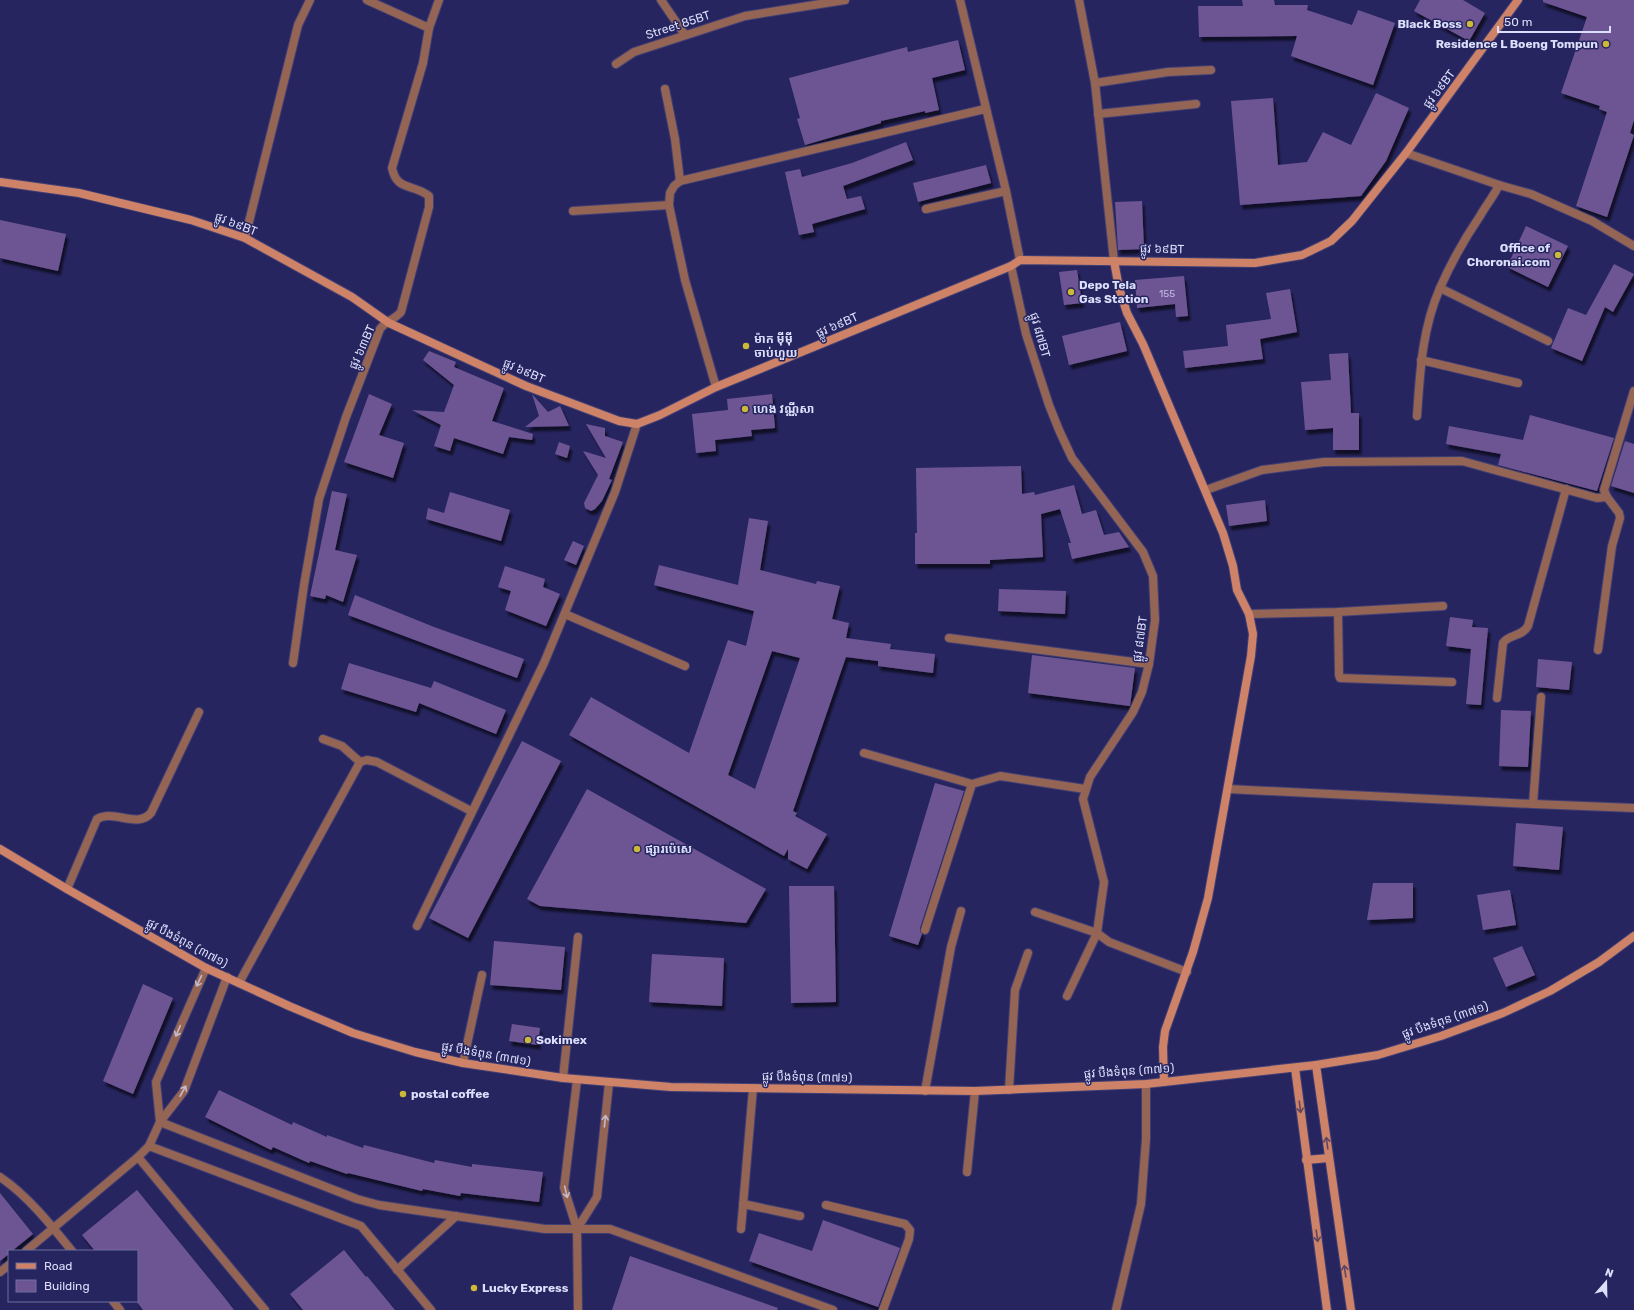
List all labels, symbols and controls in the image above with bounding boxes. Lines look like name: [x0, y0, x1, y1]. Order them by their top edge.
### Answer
street label: Street 85BT: [644, 8, 712, 42]
scale bar: [1498, 8, 1610, 34]
text: 50 m: [1504, 15, 1532, 29]
place label: Black Boss: [1397, 17, 1462, 31]
marker: Black Boss: [1465, 19, 1475, 29]
place label: Residence L Boeng Tompun: [1436, 37, 1598, 51]
marker: Residence L Boeng Tompun: [1601, 39, 1611, 49]
street label: ផ្លូវ ៦៩BT: [1420, 67, 1461, 113]
street label: ផ្លូវ ៦៩BT: [211, 209, 259, 242]
place label: Office of Choronai.com: [1467, 241, 1551, 269]
street label: ផ្លូវ ៦៩BT: [1140, 242, 1184, 260]
marker: Office of Choronai.com: [1553, 250, 1563, 260]
place label: Depo Tela Gas Station: [1079, 278, 1149, 306]
marker: Depo Tela Gas Station: [1066, 287, 1076, 297]
house number: 155: [1159, 288, 1175, 300]
street label: ផ្លូវ ៦៩BT: [814, 310, 862, 344]
street label: ផ្លូវ ៨៧BT: [1023, 311, 1053, 360]
street label: ផ្លូវ ៦៣BT: [346, 323, 381, 373]
place label: ម៉ាក ម៉ីម៉ី ចាប់ហួយ: [754, 331, 798, 360]
marker: ម៉ាក ម៉ីម៉ី ចាប់ហួយ: [741, 341, 751, 351]
street label: ផ្លូវ ៦៩BT: [499, 356, 547, 389]
place label: ហេង វណ្ណីសា: [753, 401, 815, 416]
marker: ហេង វណ្ណីសា: [740, 404, 750, 414]
street label: ផ្លូវ ៨៧BT: [1130, 615, 1154, 663]
place label: ផ្សារប៉េសេ: [645, 842, 692, 856]
marker: ផ្សារប៉េសេ: [632, 844, 642, 854]
street label: ផ្លូវ បឹងទំពុន (៣៧១): [142, 916, 230, 974]
one-way arrow: [195, 975, 202, 987]
street label: ផ្លូវ បឹងទំពុន (៣៧១): [1400, 999, 1491, 1045]
one-way arrow: [173, 1024, 181, 1036]
place label: Sokimex: [536, 1033, 587, 1047]
marker: Sokimex: [523, 1035, 533, 1045]
street label: ផ្លូវ បឹងទំពុន (៣៧១): [440, 1039, 532, 1072]
street label: ផ្លូវ បឹងទំពុន (៣៧១): [1083, 1061, 1175, 1085]
street label: ផ្លូវ បឹងទំពុន (៣៧១): [762, 1069, 852, 1088]
one-way arrow: [180, 1085, 187, 1097]
place label: postal coffee: [411, 1087, 489, 1101]
marker: postal coffee: [398, 1089, 408, 1099]
one-way arrow: [1296, 1100, 1304, 1113]
one-way arrow: [601, 1115, 609, 1128]
one-way arrow: [1323, 1137, 1331, 1150]
one-way arrow: [563, 1185, 571, 1198]
one-way arrow: [1313, 1229, 1321, 1242]
legend: [8, 1250, 138, 1302]
text: Road: [44, 1259, 72, 1273]
north arrow: [1586, 1262, 1626, 1302]
one-way arrow: [1341, 1265, 1349, 1278]
text: N: [1603, 1266, 1615, 1281]
text: Building: [44, 1279, 90, 1293]
place label: Lucky Express: [482, 1281, 569, 1295]
marker: Lucky Express: [469, 1283, 479, 1293]

